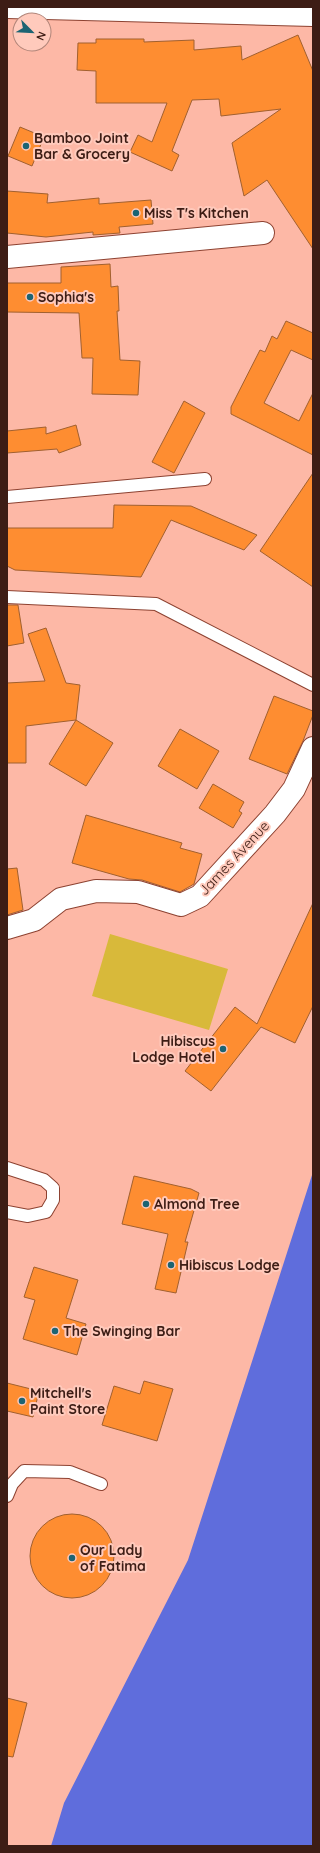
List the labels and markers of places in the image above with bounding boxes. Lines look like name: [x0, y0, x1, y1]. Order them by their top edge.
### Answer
place label: Bamboo Joint Bar & Grocery: [34, 129, 130, 163]
marker: Bamboo Joint Bar & Grocery: [21, 141, 31, 151]
place label: Miss T's Kitchen: [144, 204, 249, 222]
marker: Miss T's Kitchen: [131, 208, 141, 218]
place label: Sophia's: [38, 288, 94, 306]
marker: Sophia's: [25, 292, 35, 302]
place label: Hibiscus Lodge Hotel: [132, 1032, 215, 1066]
marker: Hibiscus Lodge Hotel: [218, 1044, 228, 1054]
place label: Almond Tree: [154, 1195, 240, 1213]
marker: Almond Tree: [141, 1199, 151, 1209]
place label: Hibiscus Lodge: [179, 1256, 280, 1274]
marker: Hibiscus Lodge: [166, 1260, 176, 1270]
place label: The Swinging Bar: [63, 1322, 180, 1340]
marker: The Swinging Bar: [50, 1326, 60, 1336]
place label: Mitchell's Paint Store: [30, 1384, 105, 1418]
marker: Mitchell's Paint Store: [17, 1396, 27, 1406]
place label: Our Lady of Fatima: [80, 1541, 146, 1575]
marker: Our Lady of Fatima: [67, 1553, 77, 1563]

